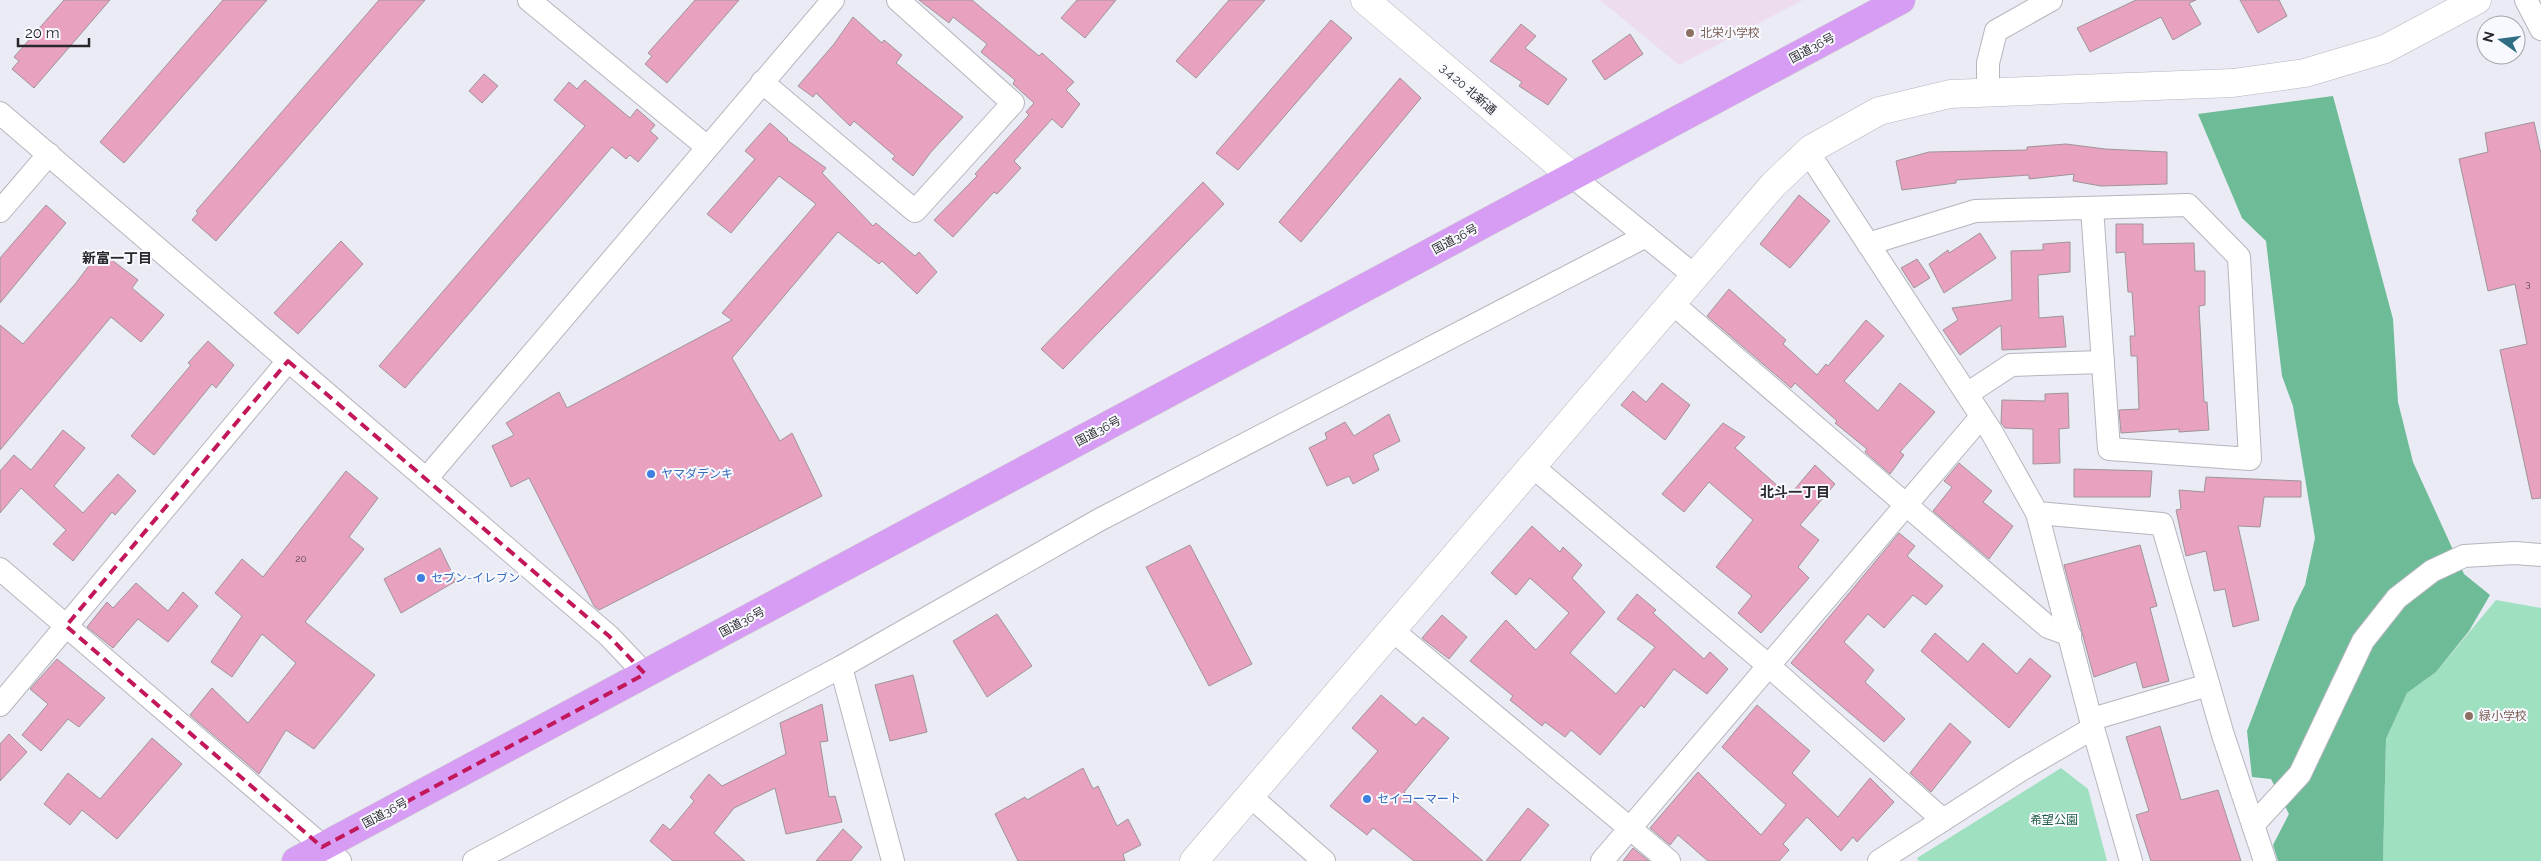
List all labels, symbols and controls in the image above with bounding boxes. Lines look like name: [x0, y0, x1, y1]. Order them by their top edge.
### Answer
scale bar: [18, 15, 89, 47]
north arrow: [2476, 15, 2526, 65]
text: 20 m: [25, 24, 60, 42]
place label: 北栄小学校: [1700, 26, 1760, 40]
marker: 北栄小学校: [1684, 27, 1696, 39]
street label: 国道36号: [1787, 30, 1837, 66]
text: N: [2479, 30, 2497, 44]
street label: 3.4.20 北新通: [1437, 61, 1499, 117]
street label: 国道36号: [1430, 221, 1480, 257]
district label: 新富一丁目: [82, 250, 152, 266]
house number: 3: [2525, 278, 2531, 289]
street label: 国道36号: [1073, 413, 1123, 449]
place label: ヤマダデンキ: [661, 467, 733, 481]
marker: ヤマダデンキ: [645, 468, 657, 480]
district label: 北斗一丁目: [1760, 484, 1830, 500]
house number: 20: [295, 553, 307, 564]
place label: セブン-イレブン: [431, 571, 520, 585]
marker: セブン-イレブン: [415, 572, 427, 584]
street label: 国道36号: [717, 604, 767, 640]
place label: 緑小学校: [2479, 709, 2527, 723]
marker: 緑小学校: [2463, 710, 2475, 722]
place label: セイコーマート: [1377, 792, 1461, 806]
marker: セイコーマート: [1361, 793, 1373, 805]
street label: 国道36号: [360, 795, 410, 831]
park label: 希望公園: [2030, 813, 2078, 827]

